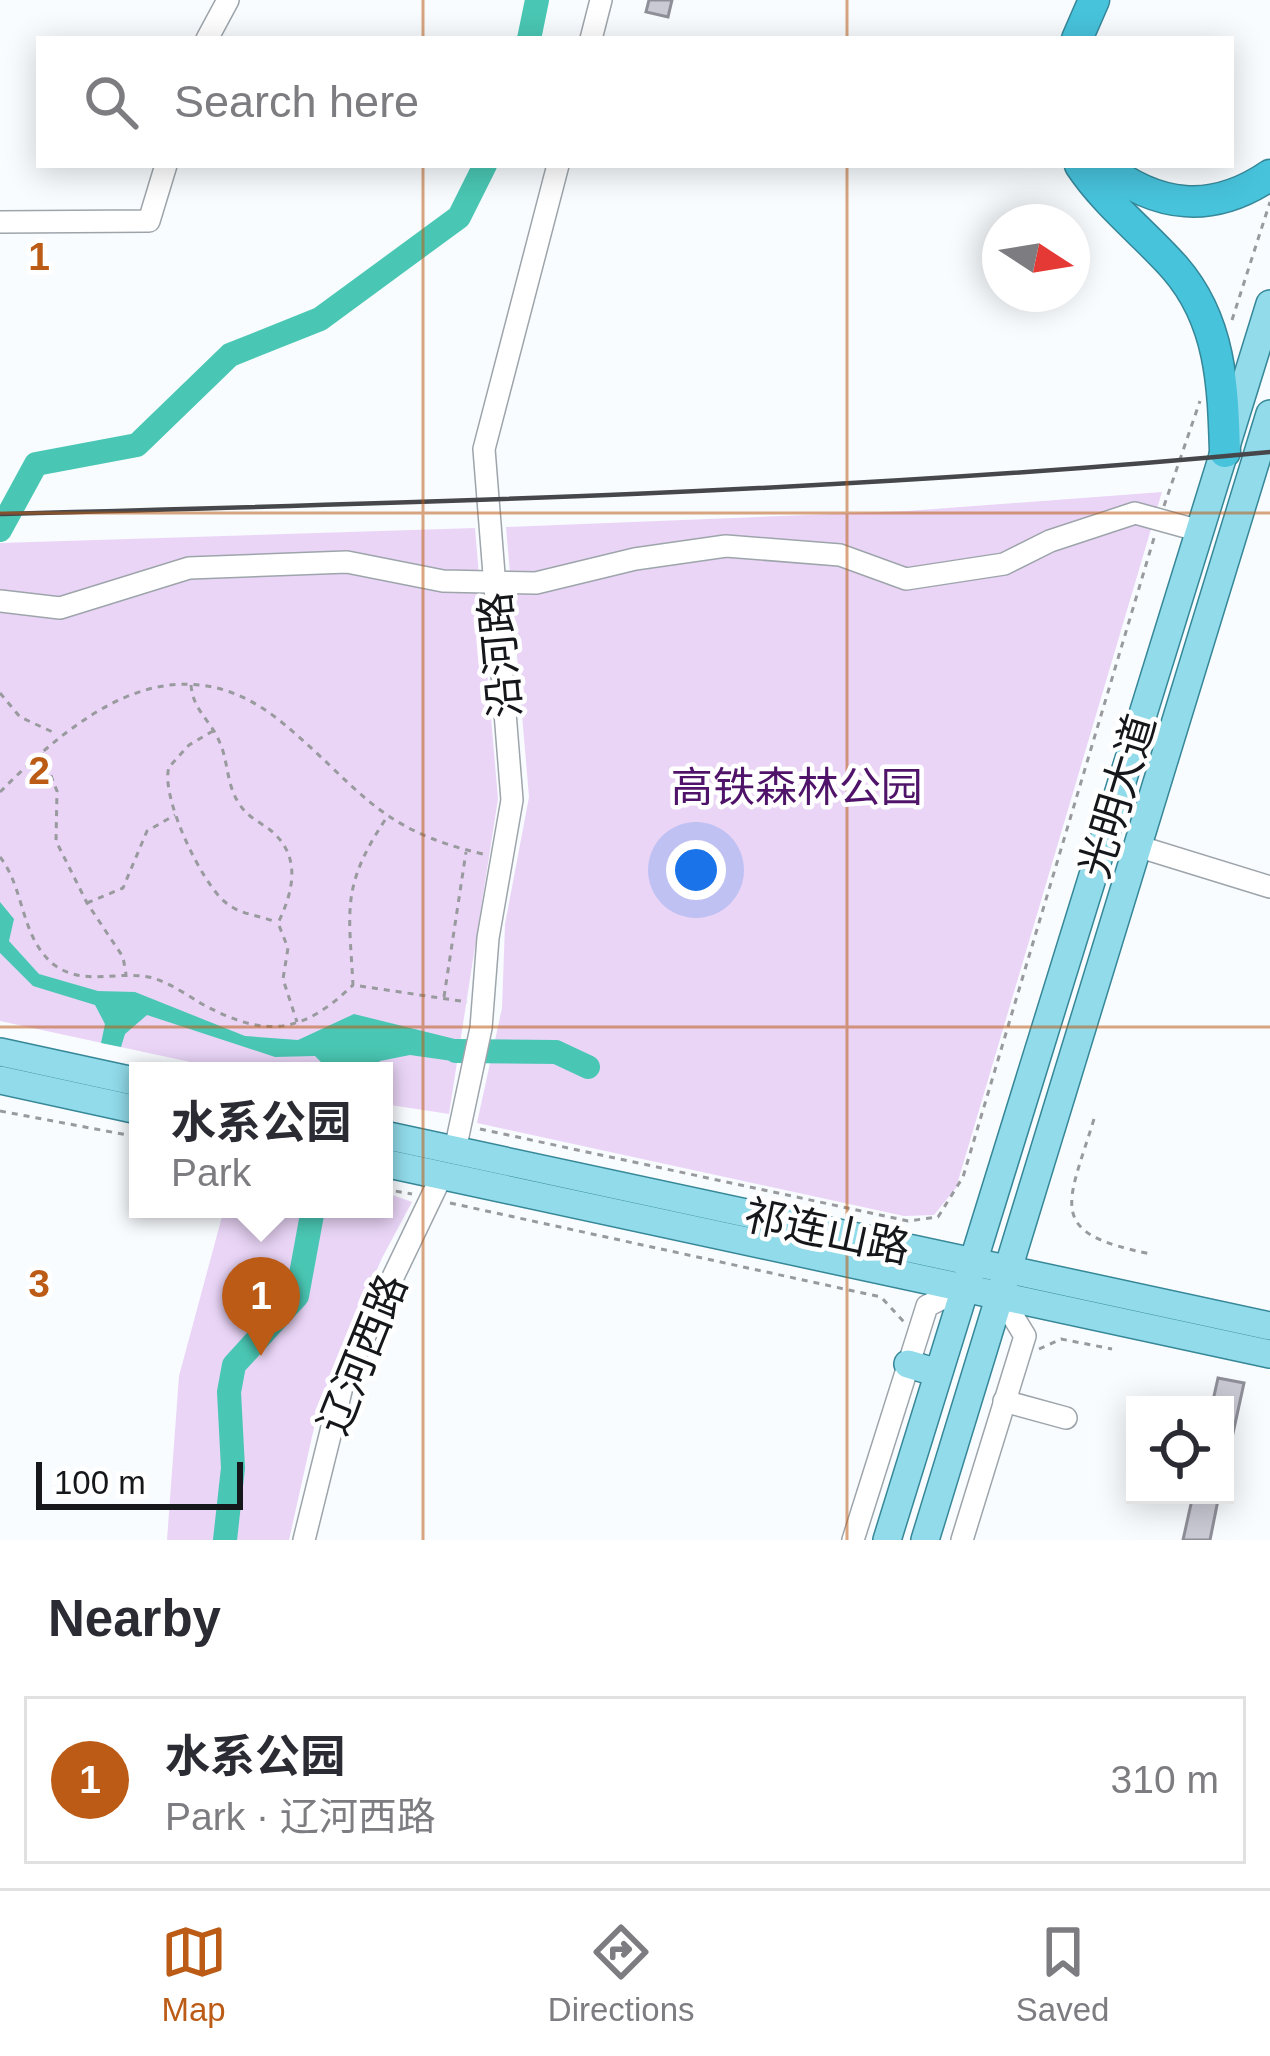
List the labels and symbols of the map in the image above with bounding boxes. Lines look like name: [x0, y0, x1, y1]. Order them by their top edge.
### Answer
north arrow: [982, 204, 1090, 312]
text: 1: [28, 235, 50, 278]
street label: 沿河路: [472, 590, 529, 720]
street label: 光明大道: [1070, 709, 1165, 883]
text: 2: [28, 749, 50, 792]
park label: 高铁森林公园: [671, 764, 923, 811]
your location: [666, 840, 726, 900]
street label: 祁连山路: [740, 1191, 914, 1272]
pin: 1: [222, 1257, 300, 1356]
text: 3: [28, 1262, 50, 1305]
street label: 辽河西路: [309, 1267, 416, 1441]
scale bar: [36, 1456, 243, 1509]

